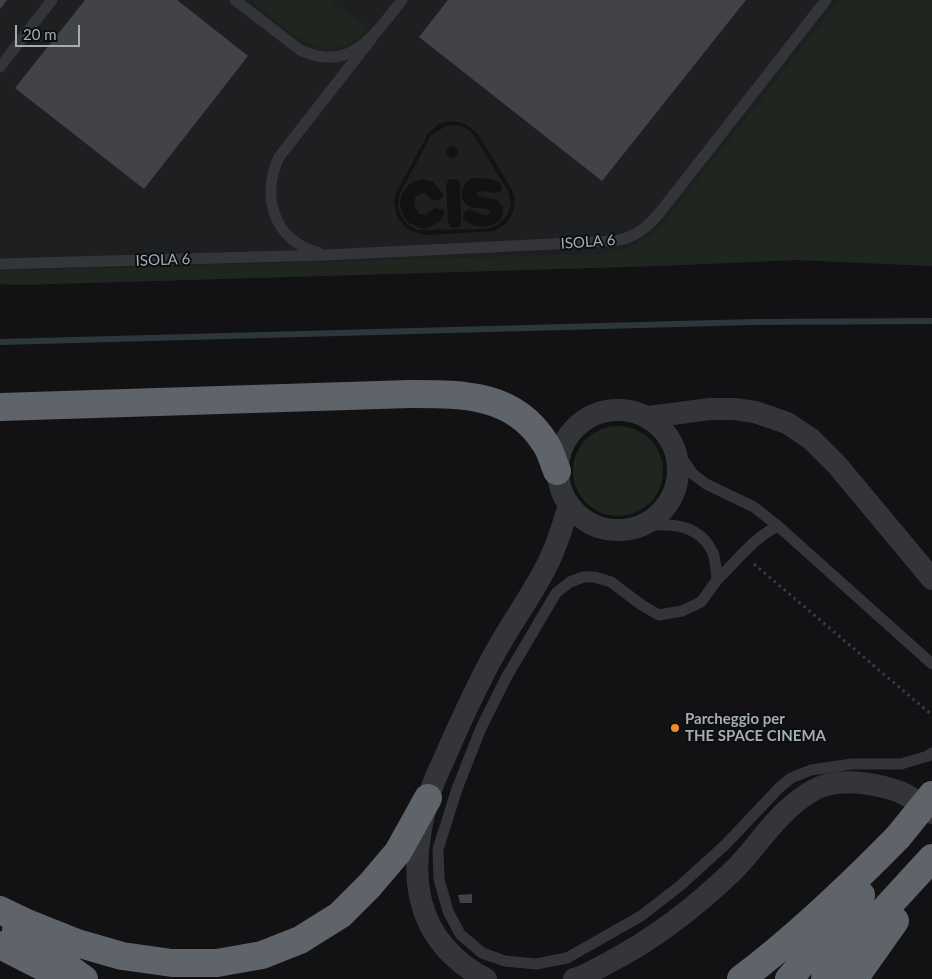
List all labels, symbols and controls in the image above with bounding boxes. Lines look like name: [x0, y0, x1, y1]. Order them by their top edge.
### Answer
scale bar: [18, 15, 82, 47]
text: 20 m: [23, 25, 57, 43]
street label: ISOLA 6: [560, 231, 616, 253]
street label: ISOLA 6: [135, 250, 191, 270]
place label: Parcheggio per THE SPACE CINEMA: [685, 710, 826, 745]
marker: Parcheggio per THE SPACE CINEMA: [669, 722, 681, 734]

